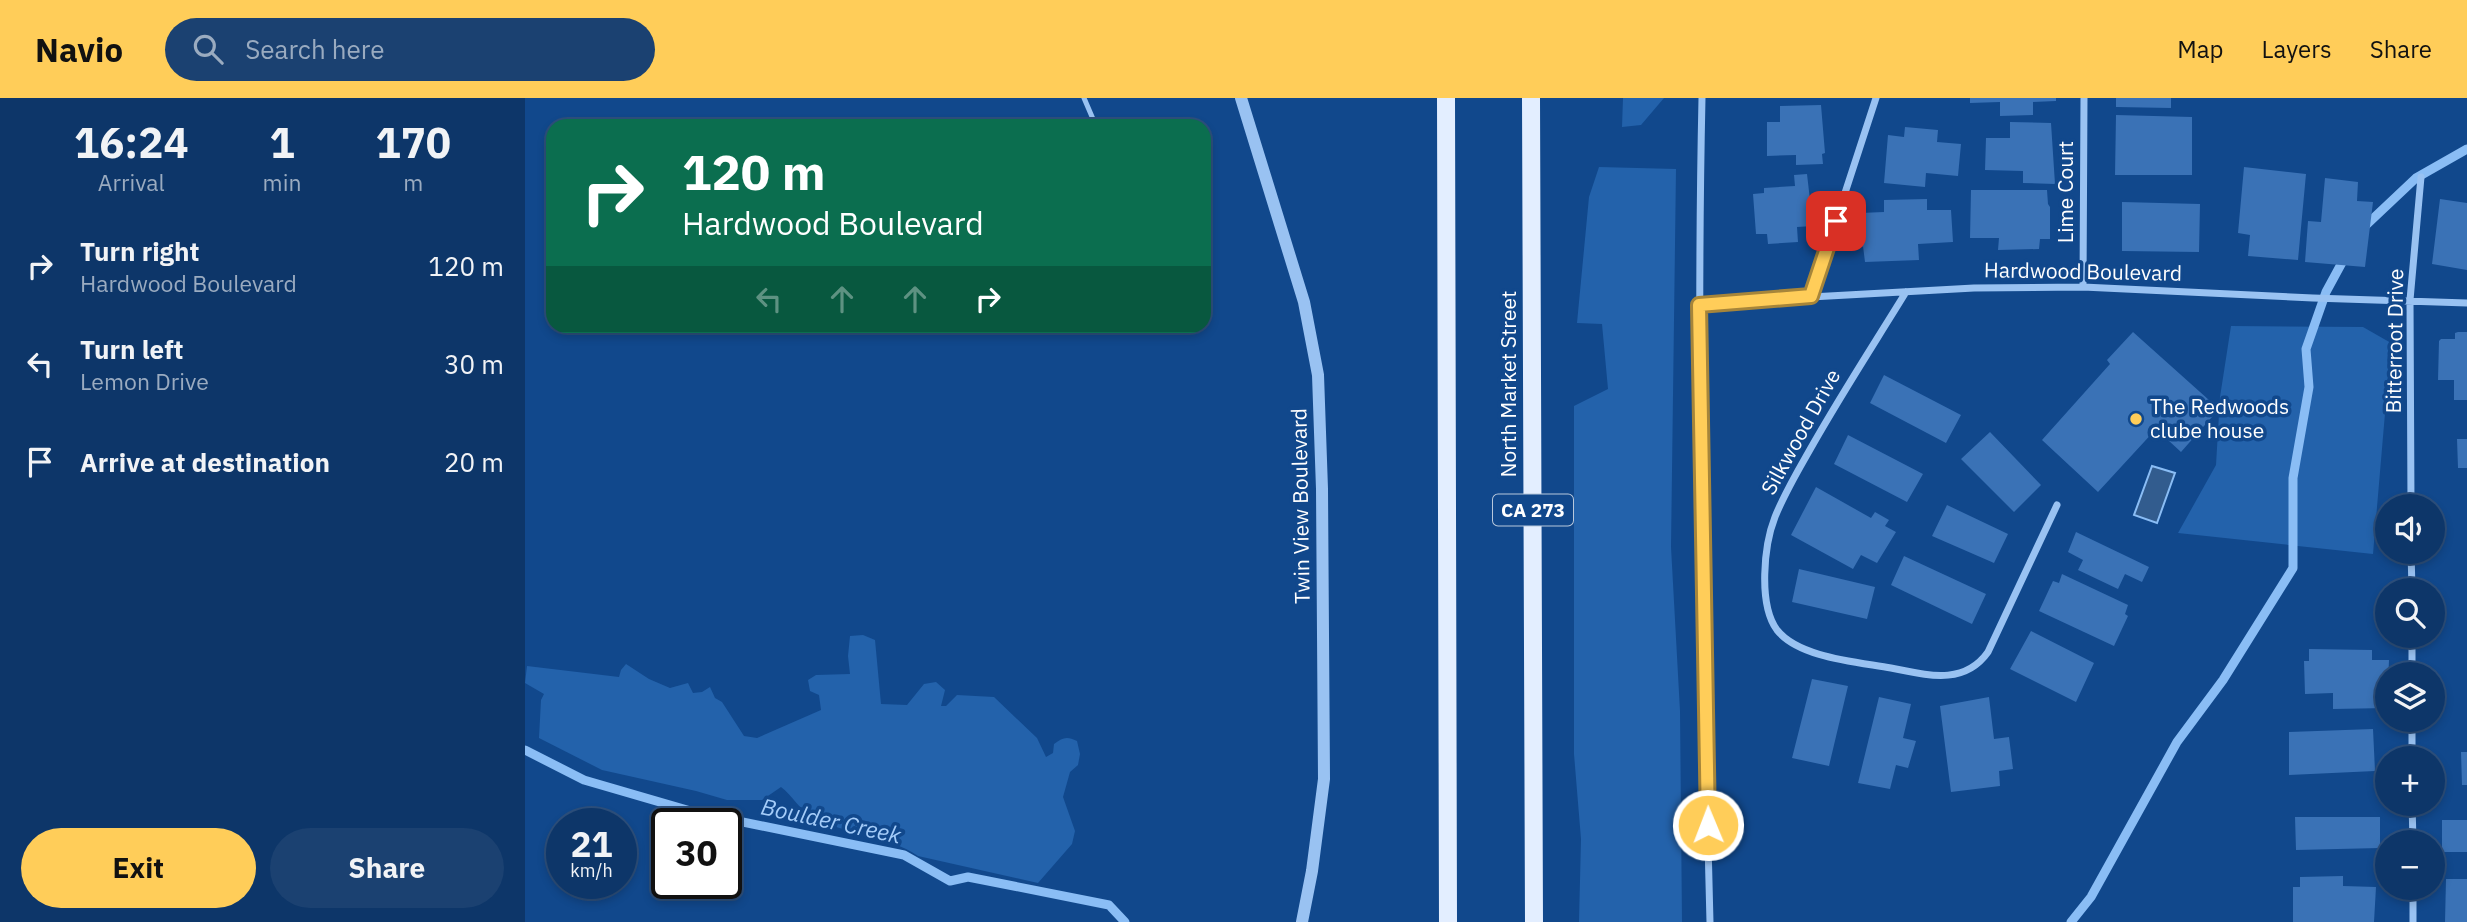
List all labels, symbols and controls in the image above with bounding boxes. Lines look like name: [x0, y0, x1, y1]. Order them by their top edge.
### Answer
search box: [165, 18, 655, 81]
text: Navio: [35, 28, 123, 71]
icon: search: [189, 30, 227, 68]
text: Search here: [245, 32, 385, 66]
text: Map: [2177, 33, 2224, 65]
text: Layers: [2262, 33, 2332, 65]
text: Share: [2370, 33, 2432, 65]
text: 16:24: [74, 115, 189, 170]
text: 1: [269, 115, 295, 170]
text: 170: [375, 115, 451, 170]
text: 120 m: [682, 140, 826, 203]
street label: Lime Court: [2051, 141, 2079, 243]
icon: right: [567, 147, 658, 238]
text: Arrival: [98, 167, 165, 197]
text: min: [263, 167, 301, 197]
text: m: [403, 167, 423, 197]
pin: [1806, 191, 1866, 251]
text: Hardwood Boulevard: [682, 202, 984, 244]
icon: arrive: [1817, 202, 1855, 240]
text: Turn right: [80, 234, 199, 268]
icon: right: [21, 247, 59, 285]
text: 120 m: [428, 249, 504, 283]
street label: Hardwood Boulevard: [1984, 255, 2182, 287]
text: Hardwood Boulevard: [80, 268, 297, 298]
street label: Bitterroot Drive: [2379, 268, 2409, 414]
icon: left: [750, 280, 788, 318]
icon: ahead: [823, 280, 861, 318]
icon: ahead: [896, 280, 934, 318]
icon: right: [969, 280, 1007, 318]
street label: North Market Street: [1494, 291, 1522, 477]
text: Turn left: [80, 332, 183, 366]
icon: left: [21, 345, 59, 383]
text: 30 m: [444, 347, 504, 381]
street label: Silkwood Drive: [1754, 364, 1846, 499]
text: Lemon Drive: [80, 366, 209, 396]
place label: The Redwoods clube house: [2150, 392, 2289, 444]
street label: Twin View Boulevard: [1284, 408, 1316, 604]
marker: The Redwoods clube house: [2128, 411, 2144, 427]
icon: arrive: [21, 443, 59, 481]
text: Arrive at destination: [80, 445, 330, 479]
text: 20 m: [444, 445, 504, 479]
road number: CA 273: [1493, 494, 1573, 526]
map controls: [2375, 494, 2445, 900]
button: sound: [2375, 494, 2445, 564]
button: search: [2375, 578, 2445, 648]
button: layers: [2375, 662, 2445, 732]
button: +: [2375, 746, 2445, 816]
position arrow: [1671, 788, 1745, 862]
water label: Boulder Creek: [758, 791, 905, 850]
speed limit sign: 30: [651, 808, 742, 899]
text: 21: [570, 821, 613, 867]
button: Exit: [21, 828, 256, 908]
button: Share: [270, 828, 504, 908]
button: −: [2375, 830, 2445, 900]
text: km/h: [570, 859, 613, 882]

